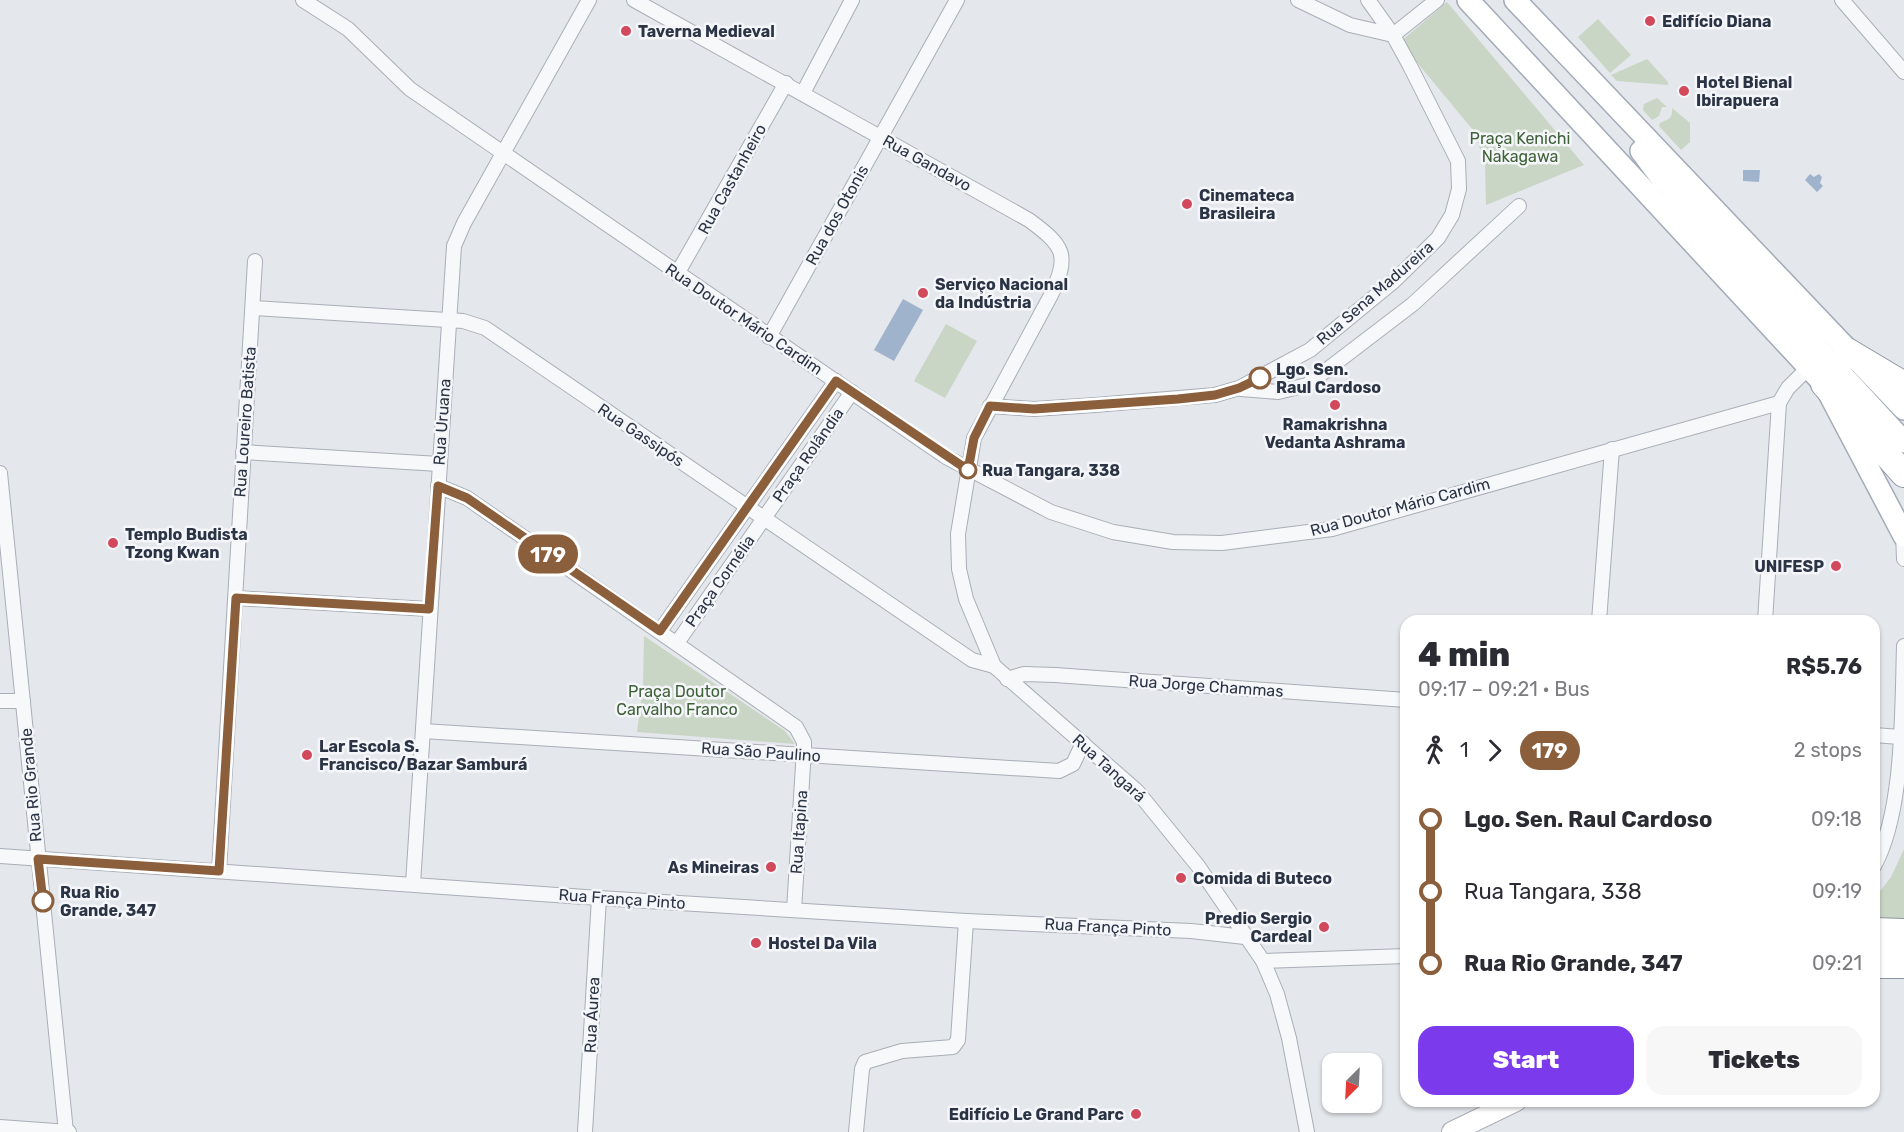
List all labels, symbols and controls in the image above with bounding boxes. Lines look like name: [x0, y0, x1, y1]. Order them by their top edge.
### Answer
place label: Edifício Diana: [1662, 12, 1771, 31]
marker: Edifício Diana: [1643, 14, 1657, 28]
place label: Taverna Medieval: [638, 22, 775, 41]
marker: Taverna Medieval: [619, 24, 633, 38]
place label: Hotel Bienal Ibirapuera: [1696, 73, 1792, 110]
marker: Hotel Bienal Ibirapuera: [1677, 84, 1691, 98]
street label: Rua Castanheiro: [694, 121, 770, 237]
park label: Praça Kenichi Nakagawa: [1470, 129, 1570, 166]
street label: Rua Gandavo: [879, 131, 975, 195]
street label: Rua dos Otonis: [802, 162, 872, 268]
place label: Cinemateca Brasileira: [1199, 186, 1294, 223]
marker: Cinemateca Brasileira: [1180, 197, 1194, 211]
street label: Rua Sena Madureira: [1313, 237, 1437, 349]
street label: Rua Doutor Mário Cardim: [662, 259, 826, 379]
place label: Serviço Nacional da Indústria: [935, 275, 1068, 312]
marker: Serviço Nacional da Indústria: [916, 286, 930, 300]
street label: Rua Loureiro Batista: [230, 346, 260, 498]
place label: Lgo. Sen. Raul Cardoso: [1276, 360, 1381, 397]
marker: Lgo. Sen. Raul Cardoso: [1249, 367, 1271, 389]
street label: Rua Uruana: [429, 378, 455, 466]
marker: Ramakrishna Vedanta Ashrama: [1328, 398, 1342, 412]
street label: Rua Gassipós: [594, 399, 688, 471]
street label: Praça Rolândia: [768, 404, 848, 506]
place label: Ramakrishna Vedanta Ashrama: [1265, 415, 1405, 452]
marker: Rua Tangara, 338: [959, 461, 977, 479]
place label: Rua Tangara, 338: [982, 461, 1120, 480]
street label: Rua Doutor Mário Cardim: [1308, 474, 1492, 540]
place label: Templo Budista Tzong Kwan: [125, 525, 248, 562]
street label: Praça Cornélia: [681, 531, 759, 631]
line badge: 179: [514, 534, 582, 574]
marker: Templo Budista Tzong Kwan: [106, 536, 120, 550]
text: 179: [530, 542, 566, 567]
place label: UNIFESP: [1754, 557, 1824, 576]
marker: UNIFESP: [1829, 559, 1843, 573]
text: 4 min: [1418, 635, 1510, 674]
text: R$5.76: [1786, 653, 1862, 680]
street label: Rua Jorge Chammas: [1128, 671, 1284, 701]
text: 09:17 – 09:21 · Bus: [1418, 677, 1590, 701]
park label: Praça Doutor Carvalho Franco: [616, 682, 738, 719]
street label: Rua Rio Grande: [17, 727, 45, 843]
street label: Rua Tangará: [1068, 730, 1150, 806]
icon: walk: [1418, 734, 1451, 767]
icon: forward: [1478, 734, 1511, 767]
place label: Lar Escola S. Francisco/Bazar Samburá: [319, 737, 528, 774]
street label: Rua São Paulino: [700, 738, 822, 766]
text: 1: [1460, 738, 1469, 762]
text: 179: [1532, 738, 1568, 763]
text: 2 stops: [1794, 738, 1862, 762]
marker: Lar Escola S. Francisco/Bazar Samburá: [300, 748, 314, 762]
street label: Rua Itapina: [787, 789, 811, 875]
text: Lgo. Sen. Raul Cardoso: [1464, 806, 1712, 833]
text: 09:18: [1811, 807, 1862, 831]
place label: As Mineiras: [668, 858, 759, 877]
marker: As Mineiras: [764, 860, 778, 874]
place label: Comida di Buteco: [1193, 869, 1332, 888]
marker: Comida di Buteco: [1174, 871, 1188, 885]
text: Rua Tangara, 338: [1464, 878, 1642, 905]
text: 09:19: [1812, 879, 1862, 903]
place label: Rua Rio Grande, 347: [60, 883, 156, 920]
street label: Rua França Pinto: [558, 885, 686, 913]
marker: Rua Rio Grande, 347: [32, 890, 54, 912]
place label: Predio Sergio Cardeal: [1205, 909, 1312, 946]
street label: Rua França Pinto: [1044, 914, 1172, 940]
marker: Predio Sergio Cardeal: [1317, 920, 1331, 934]
place label: Hostel Da Vila: [768, 934, 877, 953]
marker: Hostel Da Vila: [749, 936, 763, 950]
text: Rua Rio Grande, 347: [1464, 950, 1683, 977]
text: 09:21: [1812, 951, 1862, 975]
street label: Rua Áurea: [581, 976, 603, 1054]
button: Start: [1418, 1026, 1634, 1095]
button: Tickets: [1646, 1026, 1862, 1095]
north arrow: [1322, 1053, 1382, 1113]
map controls: [1322, 1053, 1382, 1113]
place label: Edifício Le Grand Parc: [949, 1105, 1124, 1124]
marker: Edifício Le Grand Parc: [1129, 1107, 1143, 1121]

